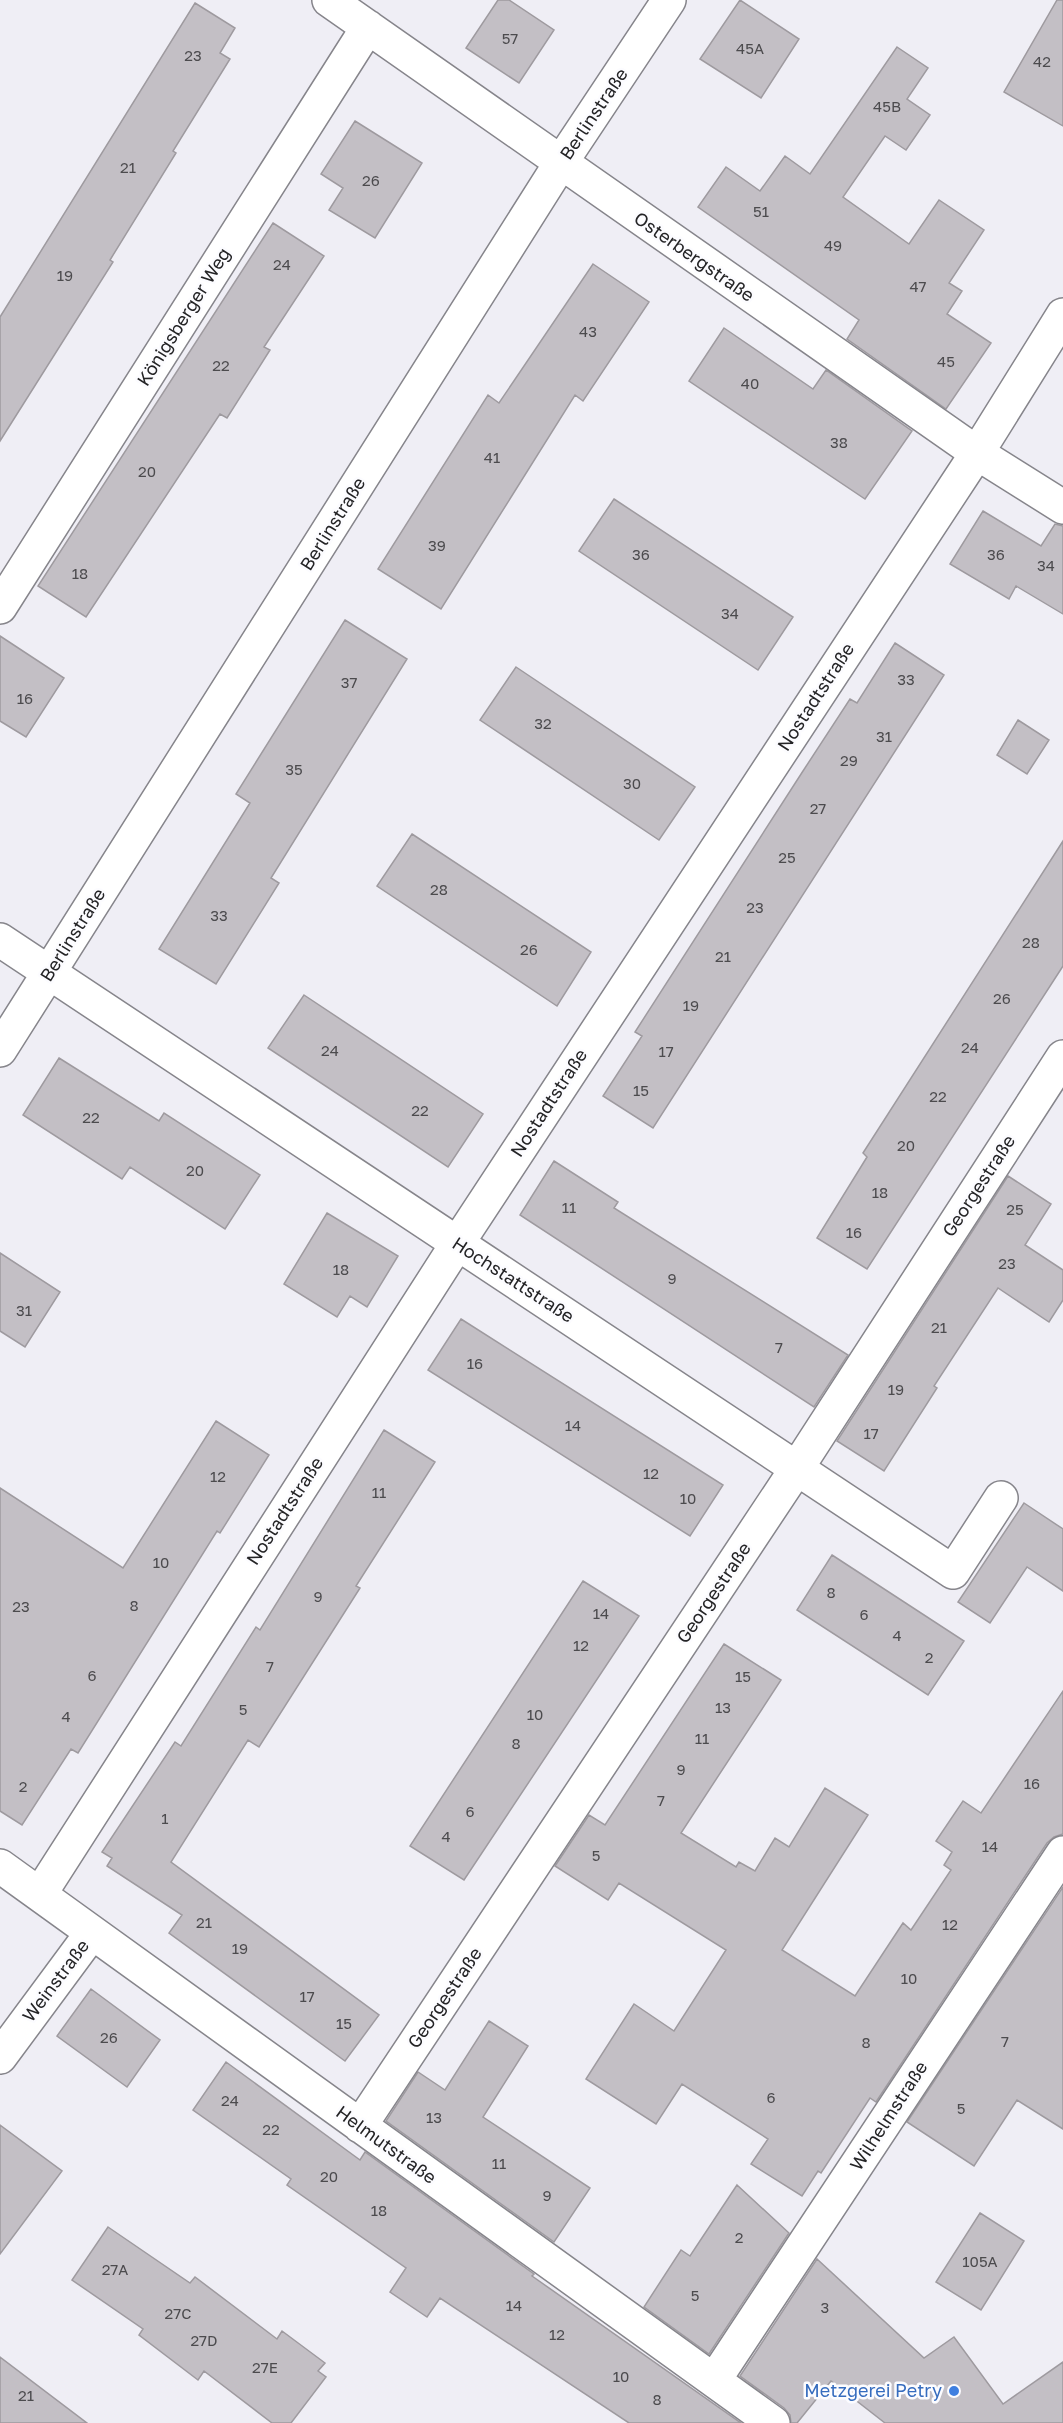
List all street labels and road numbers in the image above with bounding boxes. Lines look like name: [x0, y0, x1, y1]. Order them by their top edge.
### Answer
street label: Berlinstraße: [554, 63, 632, 163]
street label: Osterbergstraße: [630, 207, 759, 306]
street label: Königsberger Weg: [132, 243, 235, 390]
street label: Berlinstraße: [295, 473, 370, 574]
street label: Nostadtstraße: [772, 638, 858, 755]
street label: Berlinstraße: [35, 884, 110, 985]
street label: Nostadtstraße: [505, 1044, 591, 1161]
street label: Georgestraße: [937, 1130, 1019, 1240]
street label: Hochstattstraße: [448, 1232, 579, 1327]
street label: Nostadtstraße: [241, 1452, 327, 1569]
street label: Georgestraße: [671, 1538, 755, 1647]
street label: Weinstraße: [17, 1935, 93, 2026]
street label: Georgestraße: [402, 1943, 486, 2052]
street label: Wilhelmstraße: [845, 2057, 932, 2174]
street label: Helmutstraße: [332, 2100, 441, 2188]

